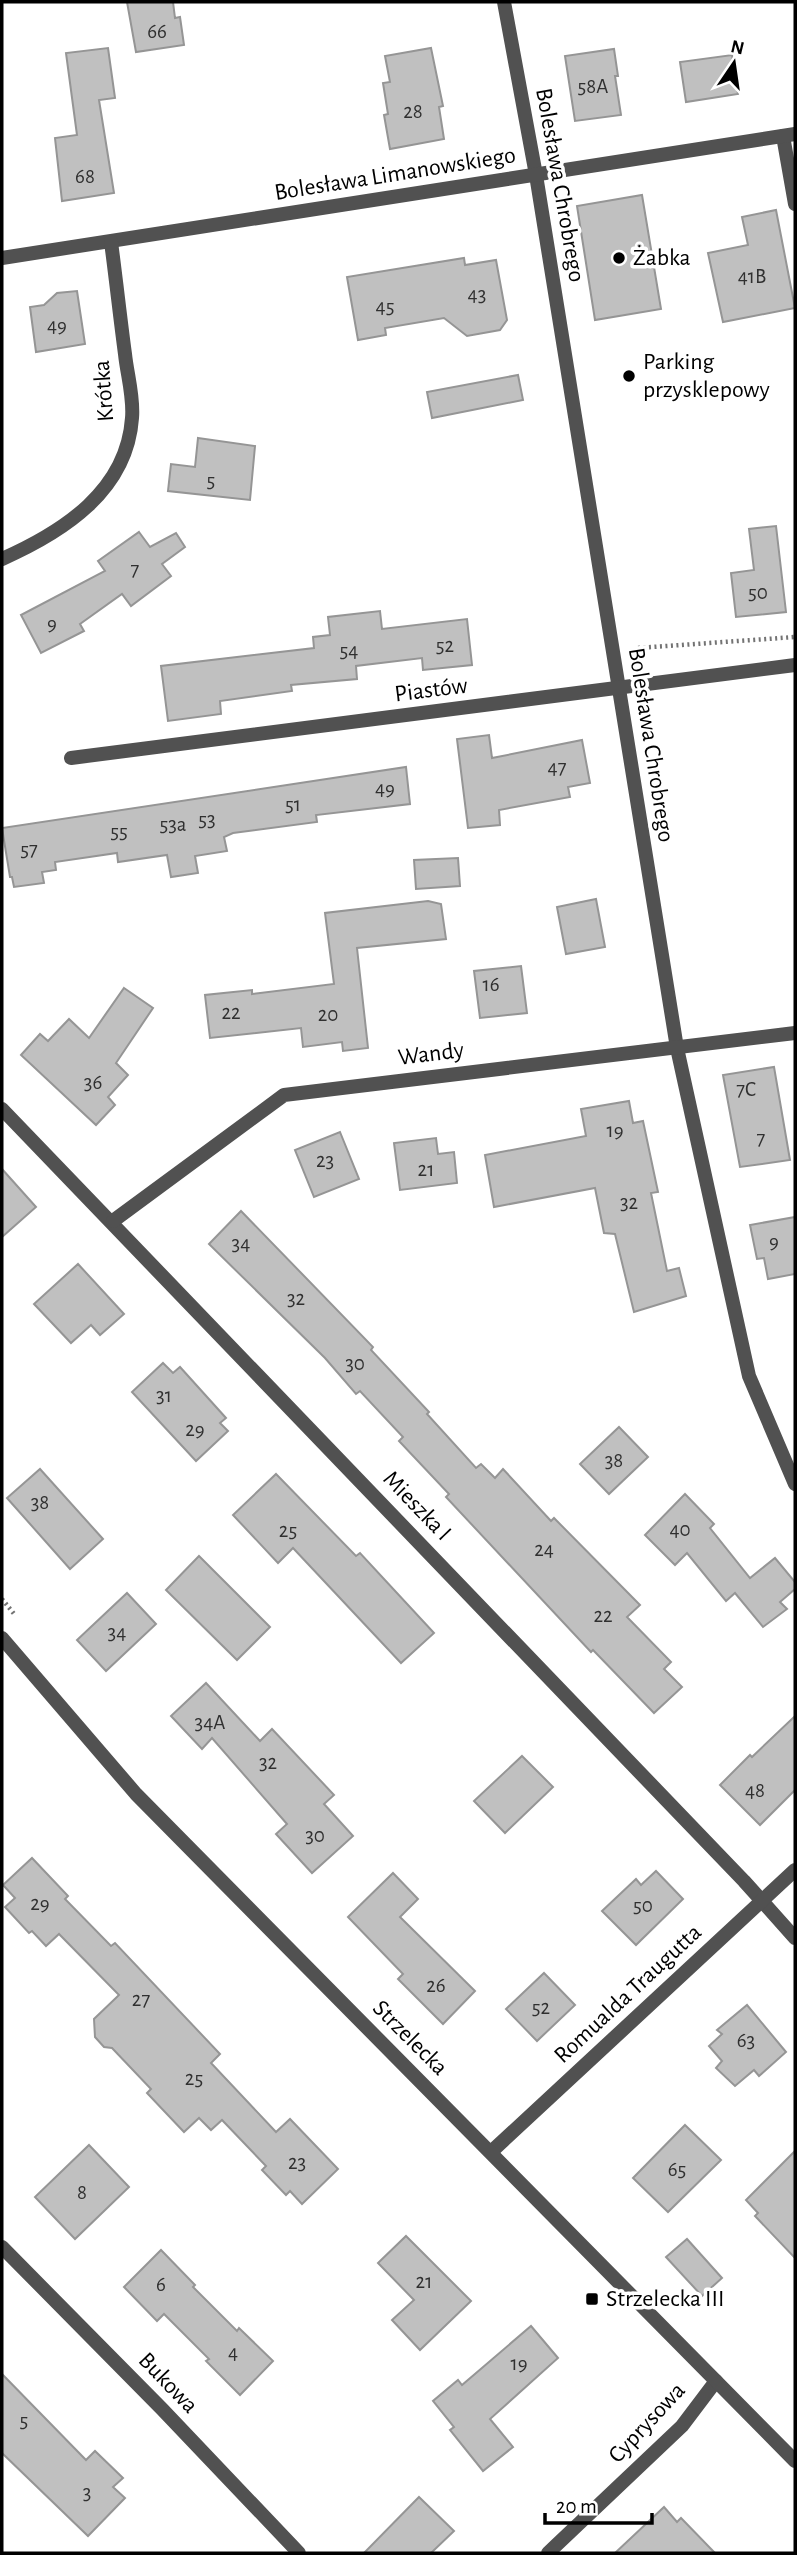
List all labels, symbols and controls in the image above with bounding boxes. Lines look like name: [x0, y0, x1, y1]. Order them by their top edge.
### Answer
house number: 66: [147, 21, 167, 42]
north arrow: [699, 28, 769, 98]
text: N: [729, 37, 746, 59]
house number: 58A: [578, 76, 608, 97]
street label: Bolesława Chrobrego: [531, 86, 589, 284]
house number: 28: [403, 101, 423, 122]
street label: Bolesława Limanowskiego: [273, 143, 517, 205]
house number: 68: [75, 166, 95, 187]
place label: Żabka: [633, 245, 691, 270]
marker: Żabka: [611, 250, 627, 266]
house number: 41B: [738, 266, 766, 287]
house number: 43: [468, 284, 486, 305]
house number: 45: [376, 296, 394, 317]
house number: 49: [47, 315, 67, 336]
place label: Parking przysklepowy: [643, 350, 770, 402]
street label: Krótka: [90, 359, 118, 423]
marker: Parking przysklepowy: [621, 368, 637, 384]
house number: 5: [207, 470, 215, 491]
house number: 7: [131, 559, 140, 580]
house number: 50: [748, 582, 768, 603]
house number: 9: [47, 613, 57, 634]
house number: 52: [436, 635, 454, 656]
house number: 54: [340, 640, 358, 661]
street label: Bolesława Chrobrego: [624, 646, 678, 844]
street label: Piastów: [393, 674, 469, 706]
house number: 47: [548, 757, 567, 778]
house number: 49: [375, 778, 395, 799]
house number: 51: [285, 794, 301, 815]
house number: 53: [198, 809, 216, 830]
house number: 53a: [159, 814, 187, 835]
house number: 55: [110, 821, 128, 842]
house number: 57: [20, 839, 38, 860]
house number: 16: [482, 974, 500, 995]
house number: 22: [221, 1002, 241, 1023]
house number: 20: [318, 1004, 338, 1025]
street label: Wandy: [397, 1038, 465, 1070]
house number: 36: [84, 1072, 102, 1093]
house number: 7C: [736, 1079, 756, 1100]
house number: 19: [606, 1120, 624, 1141]
house number: 7: [757, 1128, 766, 1149]
house number: 23: [316, 1150, 334, 1171]
house number: 21: [418, 1159, 434, 1180]
house number: 32: [620, 1192, 638, 1213]
house number: 9: [769, 1231, 779, 1252]
house number: 34: [232, 1233, 250, 1254]
house number: 32: [287, 1288, 305, 1309]
house number: 30: [345, 1353, 365, 1374]
house number: 31: [156, 1385, 172, 1406]
house number: 29: [185, 1419, 205, 1440]
house number: 38: [605, 1450, 623, 1471]
street label: Mieszka I: [378, 1467, 456, 1545]
house number: 38: [31, 1492, 49, 1513]
house number: 40: [669, 1519, 691, 1540]
house number: 25: [279, 1520, 297, 1541]
house number: 24: [534, 1539, 554, 1560]
house number: 22: [593, 1605, 613, 1626]
house number: 34: [108, 1622, 126, 1643]
house number: 34A: [195, 1712, 225, 1733]
house number: 32: [259, 1752, 277, 1773]
house number: 48: [745, 1780, 765, 1801]
house number: 30: [305, 1825, 325, 1846]
house number: 29: [30, 1893, 50, 1914]
house number: 50: [633, 1895, 653, 1916]
street label: Romualda Traugutta: [550, 1920, 706, 2068]
house number: 26: [426, 1975, 446, 1996]
house number: 27: [132, 1989, 150, 2010]
street label: Strzelecka: [368, 1996, 452, 2080]
house number: 52: [532, 1997, 550, 2018]
house number: 63: [737, 2030, 755, 2051]
house number: 25: [185, 2068, 203, 2089]
house number: 23: [288, 2152, 306, 2173]
house number: 65: [668, 2159, 686, 2180]
house number: 8: [77, 2182, 87, 2203]
house number: 21: [416, 2271, 432, 2292]
house number: 6: [156, 2274, 166, 2295]
place label: Strzelecka III: [606, 2287, 724, 2311]
marker: Strzelecka III: [584, 2291, 600, 2307]
house number: 4: [228, 2342, 238, 2363]
street label: Bukowa: [134, 2348, 202, 2418]
house number: 19: [510, 2353, 528, 2374]
street label: Cyprysowa: [604, 2378, 690, 2468]
house number: 5: [20, 2410, 28, 2431]
house number: 3: [83, 2482, 91, 2503]
scale bar: [545, 2482, 652, 2526]
text: 20 m: [556, 2496, 597, 2517]

